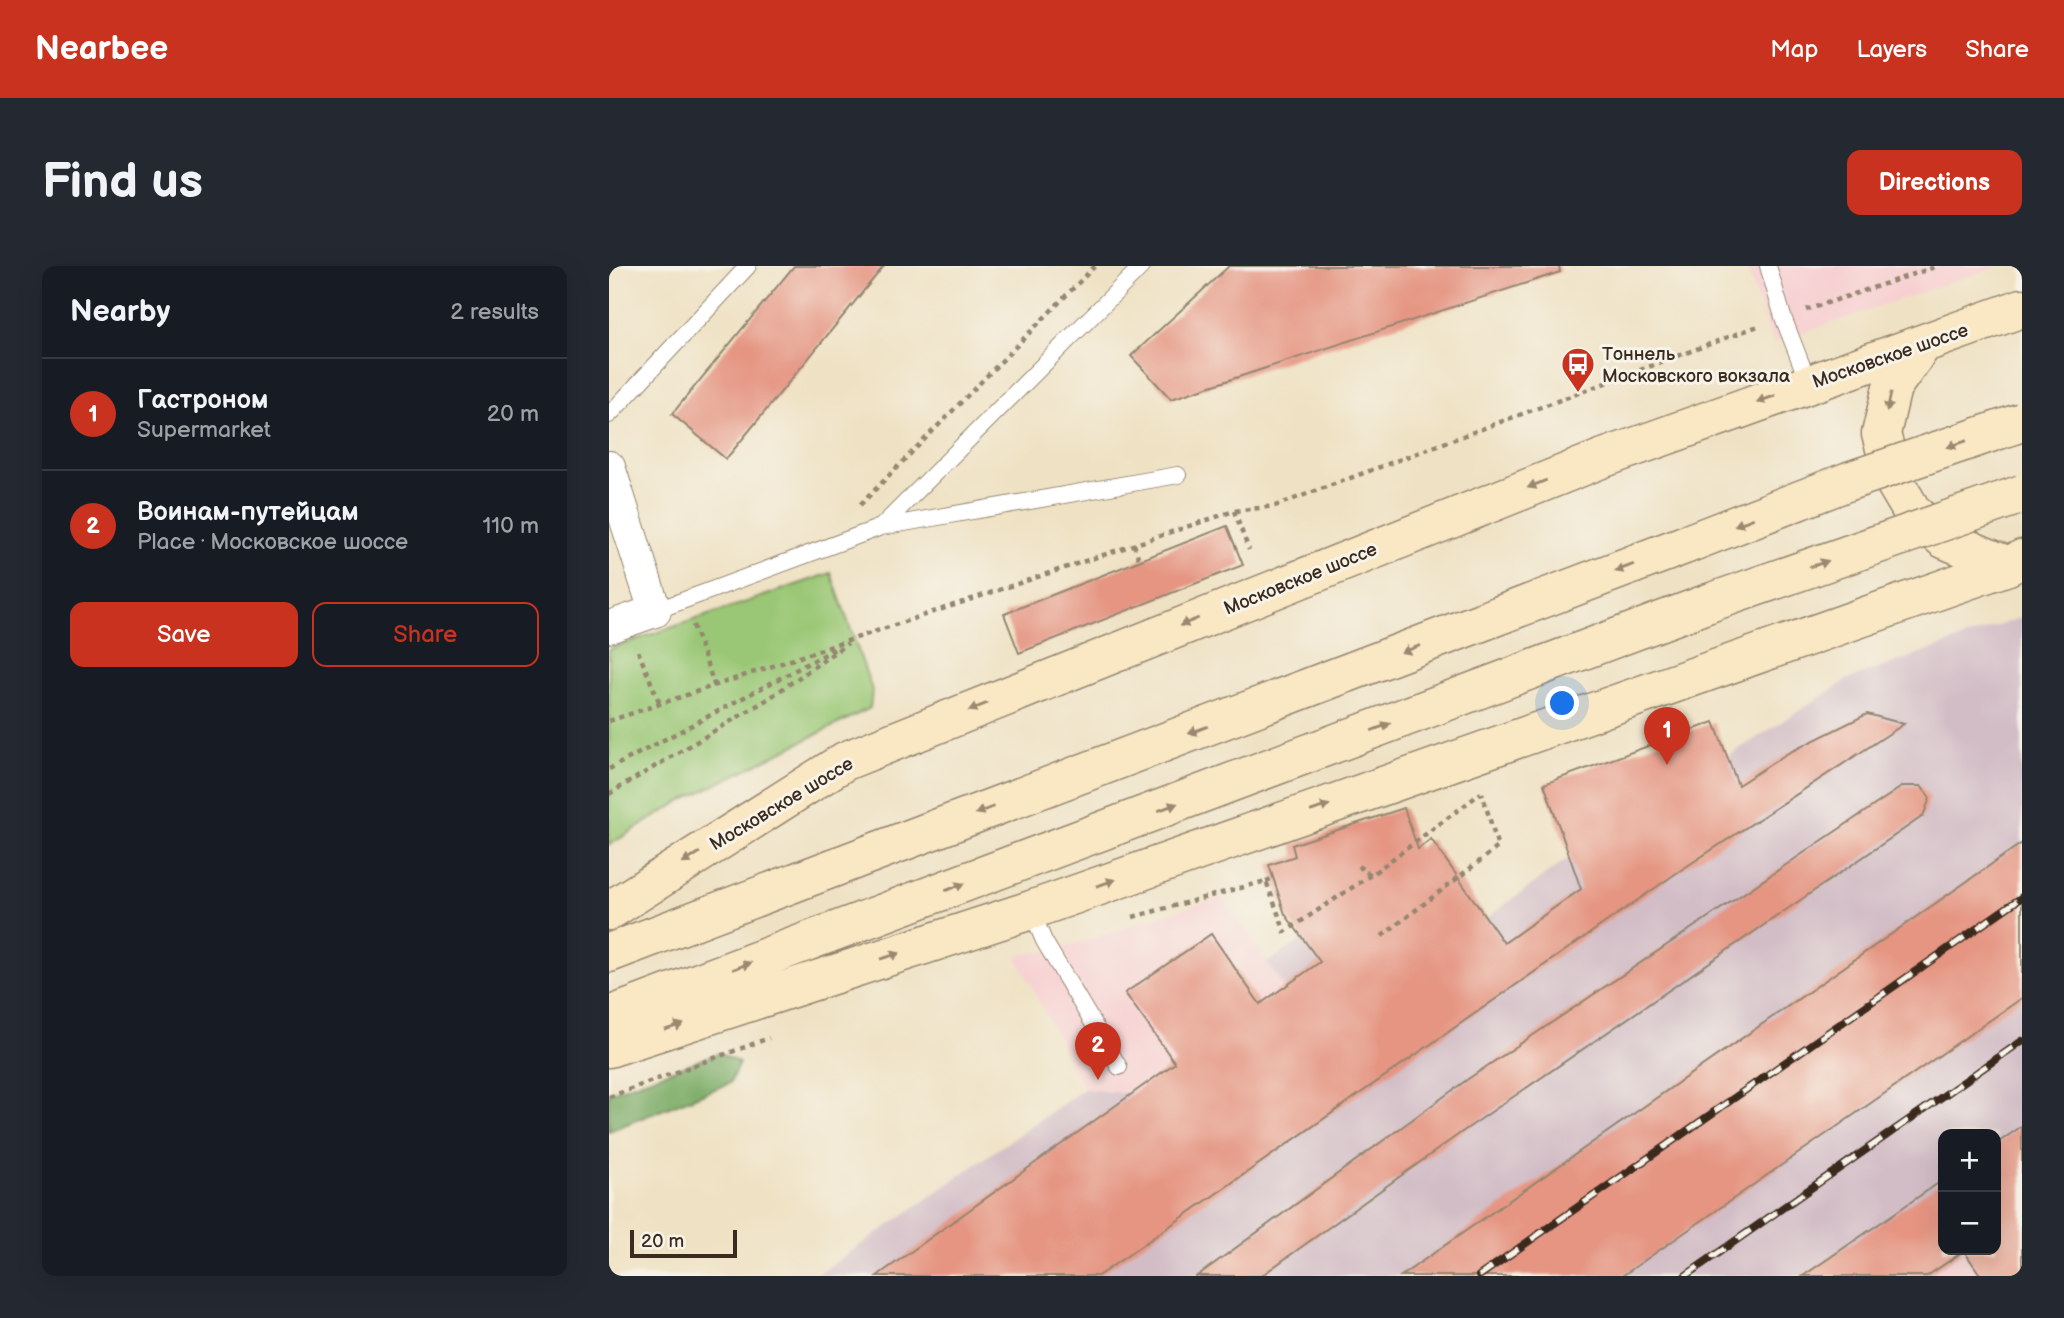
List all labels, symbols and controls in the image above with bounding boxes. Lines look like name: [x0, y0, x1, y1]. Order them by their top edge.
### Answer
text: Nearbee: [35, 29, 168, 69]
text: Map: [1770, 35, 1818, 64]
text: Layers: [1856, 35, 1927, 64]
text: Share: [1965, 35, 2029, 64]
button: Directions: [1847, 150, 2022, 215]
text: Find us: [42, 153, 203, 212]
text: Nearby: [70, 294, 170, 330]
text: 2 results: [450, 298, 539, 326]
street label: Московское шоссе: [1810, 319, 1972, 394]
place label: Тоннель Московского вокзала: [1602, 343, 1790, 388]
bus stop icon: Тоннель Московского вокзала: [1559, 345, 1597, 394]
text: Гастроном: [137, 385, 268, 416]
one-way arrow: [1883, 391, 1894, 413]
one-way arrow: [1756, 394, 1777, 405]
text: 1: [88, 400, 98, 428]
text: 20 m: [487, 400, 539, 428]
text: Supermarket: [137, 416, 271, 444]
one-way arrow: [1947, 439, 1968, 450]
one-way arrow: [1527, 478, 1548, 489]
text: Воинам-путейцам: [137, 497, 359, 528]
text: 2: [86, 512, 100, 540]
text: 110 m: [482, 512, 539, 540]
one-way arrow: [1733, 516, 1754, 527]
text: Place · Московское шоссе: [137, 528, 408, 556]
street label: Московское шоссе: [1221, 538, 1381, 621]
one-way arrow: [1809, 559, 1830, 570]
one-way arrow: [1613, 563, 1634, 574]
button: Save: [70, 602, 298, 667]
button: Share: [312, 602, 539, 667]
one-way arrow: [1178, 616, 1199, 627]
one-way arrow: [1400, 644, 1421, 655]
your location: [1545, 686, 1579, 720]
one-way arrow: [968, 701, 988, 713]
pin: 1: [1644, 707, 1690, 765]
one-way arrow: [1370, 721, 1391, 732]
one-way arrow: [1188, 724, 1209, 735]
street label: Московское шоссе: [706, 752, 858, 856]
one-way arrow: [1157, 801, 1178, 812]
one-way arrow: [1310, 802, 1331, 813]
one-way arrow: [975, 805, 996, 816]
one-way arrow: [681, 851, 701, 864]
one-way arrow: [1095, 878, 1116, 889]
one-way arrow: [944, 881, 965, 892]
one-way arrow: [880, 950, 901, 961]
one-way arrow: [731, 961, 752, 972]
one-way arrow: [663, 1021, 684, 1032]
pin: 2: [1075, 1022, 1121, 1080]
map controls: [1938, 1129, 2001, 1255]
button: +: [1938, 1129, 2001, 1192]
button: −: [1938, 1192, 2001, 1255]
scale bar: [630, 1227, 737, 1259]
text: 20 m: [641, 1230, 684, 1253]

